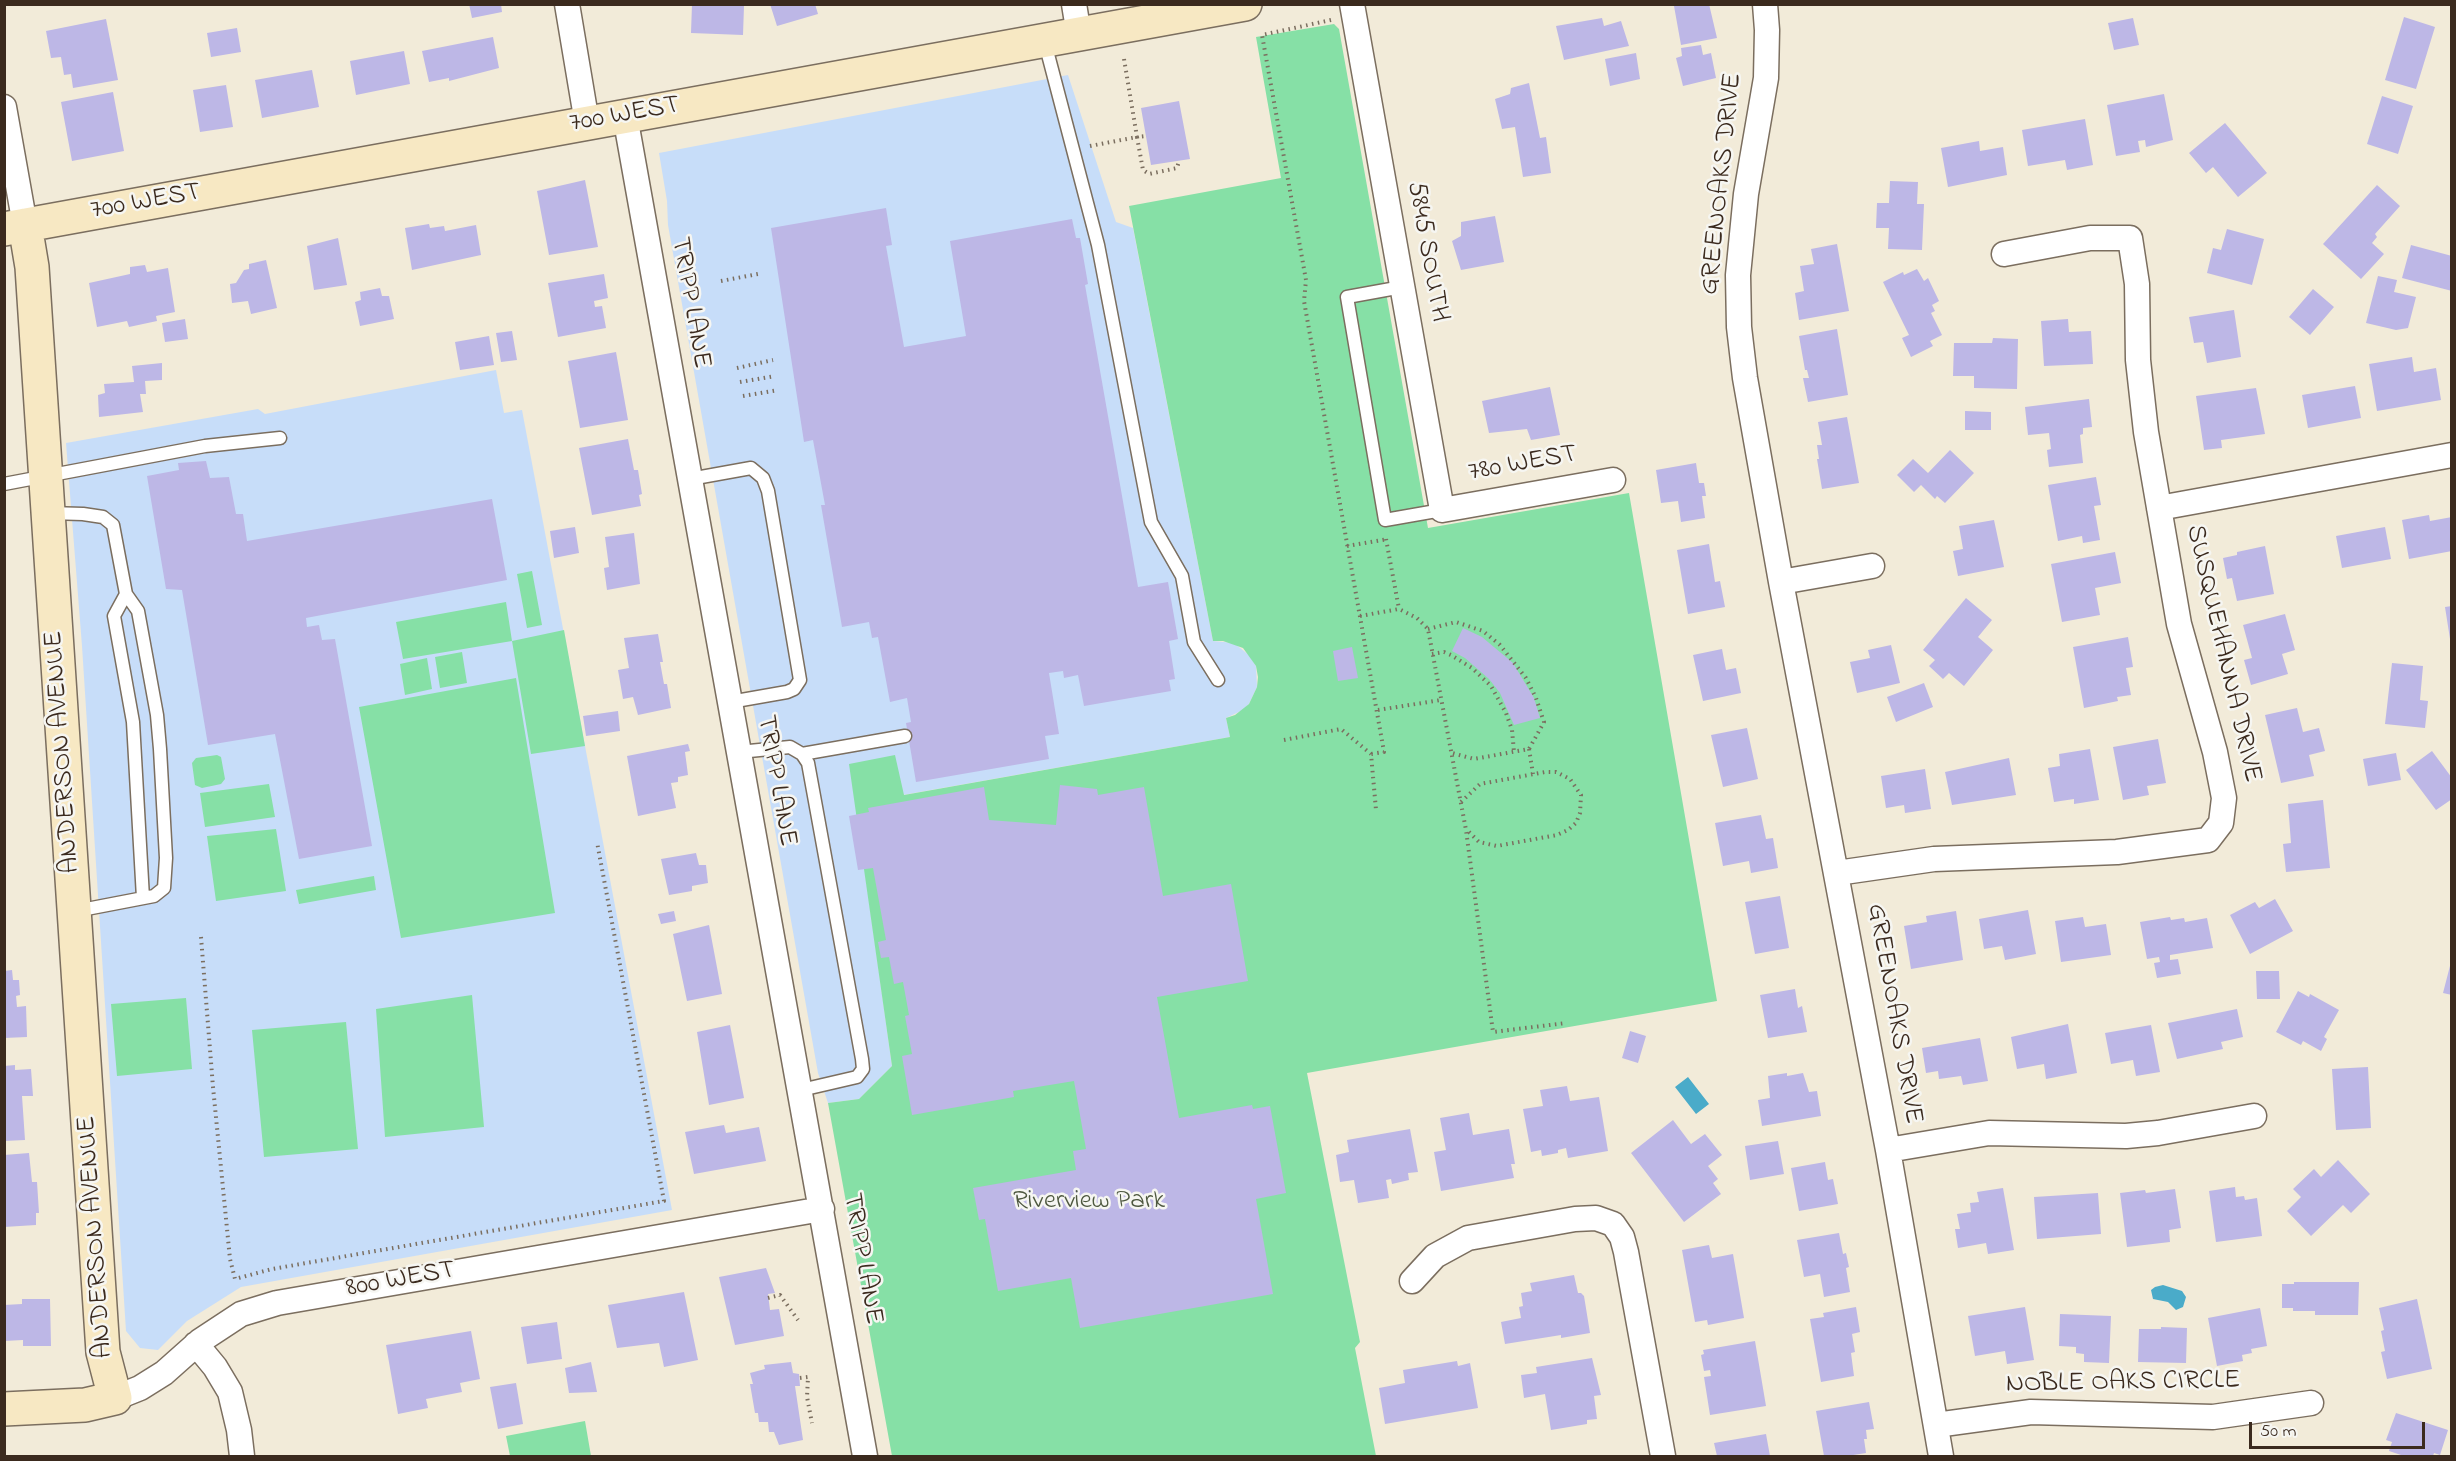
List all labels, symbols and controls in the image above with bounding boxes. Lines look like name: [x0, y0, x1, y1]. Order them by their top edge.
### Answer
street label: GREENOAKS DRIVE: [1695, 71, 1751, 297]
street label: 700 WEST: [567, 90, 683, 142]
street label: 700 WEST: [88, 177, 204, 229]
street label: 5845 SOUTH: [1398, 179, 1454, 325]
street label: TRIPP LANE: [662, 235, 716, 371]
street label: 780 WEST: [1466, 440, 1580, 490]
street label: SUSQUEHANNA DRIVE: [2177, 522, 2267, 786]
street label: ANDERSON AVENUE: [39, 629, 89, 875]
street label: TRIPP LANE: [748, 713, 802, 849]
street label: GREENOAKS DRIVE: [1858, 901, 1928, 1127]
street label: ANDERSON AVENUE: [72, 1114, 122, 1360]
park label: Riverview Park: [1013, 1187, 1165, 1219]
street label: TRIPP LANE: [834, 1191, 888, 1327]
street label: 800 WEST: [344, 1255, 458, 1307]
street label: NOBLE OAKS CIRCLE: [2006, 1366, 2240, 1402]
scale bar: [2252, 1410, 2428, 1448]
text: 50 m: [2260, 1419, 2297, 1445]

